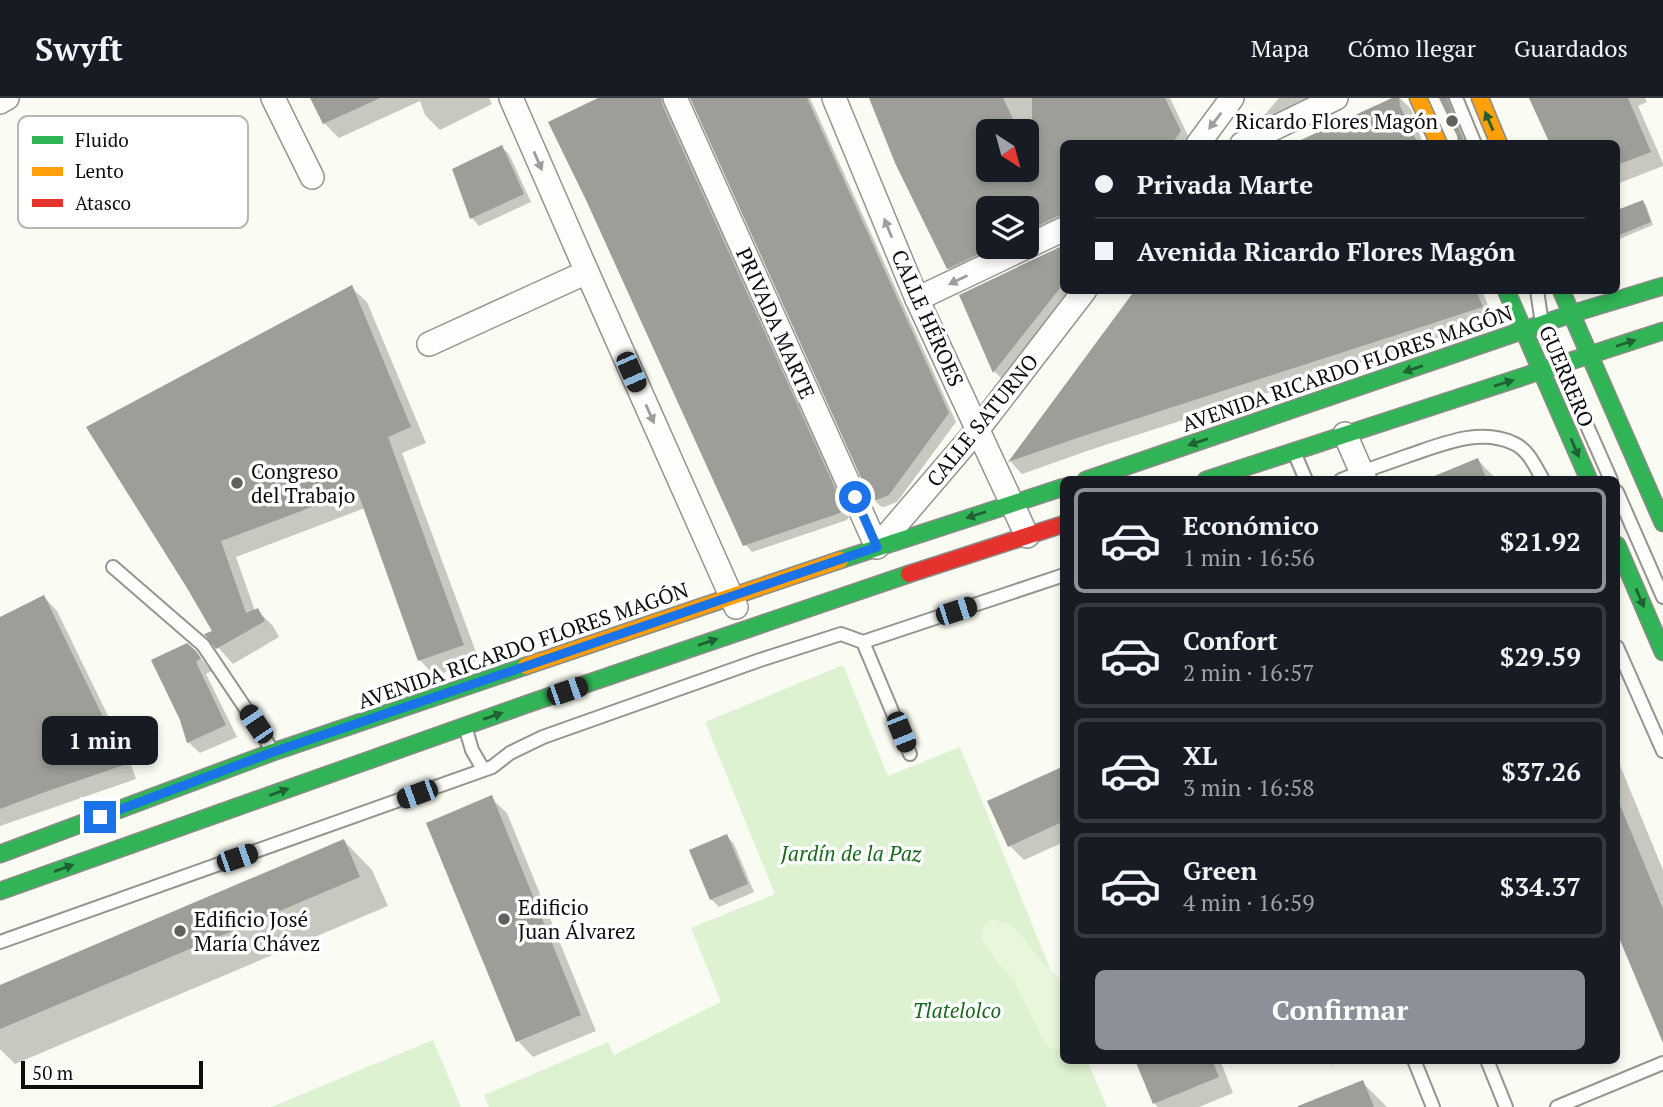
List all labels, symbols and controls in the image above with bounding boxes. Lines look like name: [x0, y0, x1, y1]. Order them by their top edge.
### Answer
text: Swyft: [35, 27, 123, 70]
text: Mapa: [1251, 32, 1309, 64]
text: Cómo llegar: [1347, 32, 1476, 64]
text: Guardados: [1514, 32, 1628, 64]
place label: Ricardo Flores Magón: [1235, 107, 1439, 135]
one-way arrow: [1484, 110, 1495, 131]
one-way arrow: [1208, 112, 1222, 130]
marker: Ricardo Flores Magón: [1444, 113, 1460, 129]
legend: [18, 116, 248, 228]
north arrow: [976, 119, 1040, 182]
map controls: [976, 119, 1039, 259]
text: Fluido: [75, 127, 129, 152]
one-way arrow: [533, 150, 544, 171]
text: Lento: [75, 158, 124, 183]
text: Privada Marte: [1137, 167, 1313, 201]
text: Atasco: [75, 190, 131, 215]
button: layers: [976, 196, 1039, 259]
one-way arrow: [882, 218, 893, 239]
text: Avenida Ricardo Flores Magón: [1137, 234, 1516, 268]
street label: PRIVADA MARTE: [730, 243, 822, 403]
street label: CALLE HÉROES: [885, 245, 971, 391]
one-way arrow: [948, 274, 968, 286]
street label: AVENIDA RICARDO FLORES MAGÓN: [1178, 298, 1516, 438]
street label: GUERRERO: [1533, 321, 1601, 431]
one-way arrow: [1615, 337, 1636, 348]
street label: CALLE SATURNO: [920, 348, 1044, 492]
car: [613, 349, 650, 395]
one-way arrow: [1403, 364, 1424, 375]
one-way arrow: [1494, 377, 1515, 388]
one-way arrow: [645, 403, 656, 424]
one-way arrow: [1187, 437, 1208, 448]
one-way arrow: [1569, 438, 1581, 458]
place label: Congreso del Trabajo: [251, 457, 355, 509]
marker: Congreso del Trabajo: [229, 475, 245, 491]
route start: [839, 481, 871, 513]
text: Económico: [1183, 508, 1319, 542]
icon: car: [1099, 509, 1162, 572]
one-way arrow: [965, 511, 986, 521]
text: $21.92: [1500, 524, 1581, 558]
text: 1 min · 16:56: [1183, 542, 1315, 573]
street label: AVENIDA RICARDO FLORES MAGÓN: [354, 575, 692, 715]
one-way arrow: [1635, 588, 1646, 609]
car: [933, 595, 980, 627]
text: Confort: [1183, 623, 1278, 657]
icon: car: [1099, 624, 1162, 687]
one-way arrow: [698, 637, 719, 647]
text: $29.59: [1500, 639, 1581, 673]
text: 2 min · 16:57: [1183, 657, 1315, 688]
car: [544, 674, 591, 708]
car: [236, 701, 277, 747]
car: [884, 709, 919, 755]
one-way arrow: [483, 710, 504, 721]
callout: 1 min: [42, 716, 158, 764]
text: 1 min: [69, 725, 131, 756]
text: XL: [1183, 738, 1217, 772]
icon: car: [1099, 739, 1162, 802]
text: $37.26: [1501, 754, 1581, 788]
text: 3 min · 16:58: [1183, 772, 1315, 803]
car: [394, 777, 441, 811]
one-way arrow: [268, 786, 289, 797]
route end: [84, 801, 116, 833]
park label: Jardín de la Paz: [780, 839, 922, 867]
car: [214, 841, 261, 875]
text: Green: [1183, 853, 1257, 887]
icon: car: [1099, 854, 1162, 917]
one-way arrow: [54, 862, 75, 873]
text: $34.37: [1500, 869, 1581, 903]
text: 4 min · 16:59: [1183, 887, 1315, 918]
place label: Edificio Juan Álvarez: [518, 893, 636, 945]
place label: Edificio José María Chávez: [194, 905, 320, 957]
marker: Edificio Juan Álvarez: [496, 911, 512, 927]
marker: Edificio José María Chávez: [172, 923, 188, 939]
button: Confirmar: [1095, 970, 1585, 1050]
park label: Tlatelolco: [913, 996, 1001, 1024]
scale bar: [21, 1058, 203, 1090]
text: 50 m: [32, 1060, 73, 1085]

